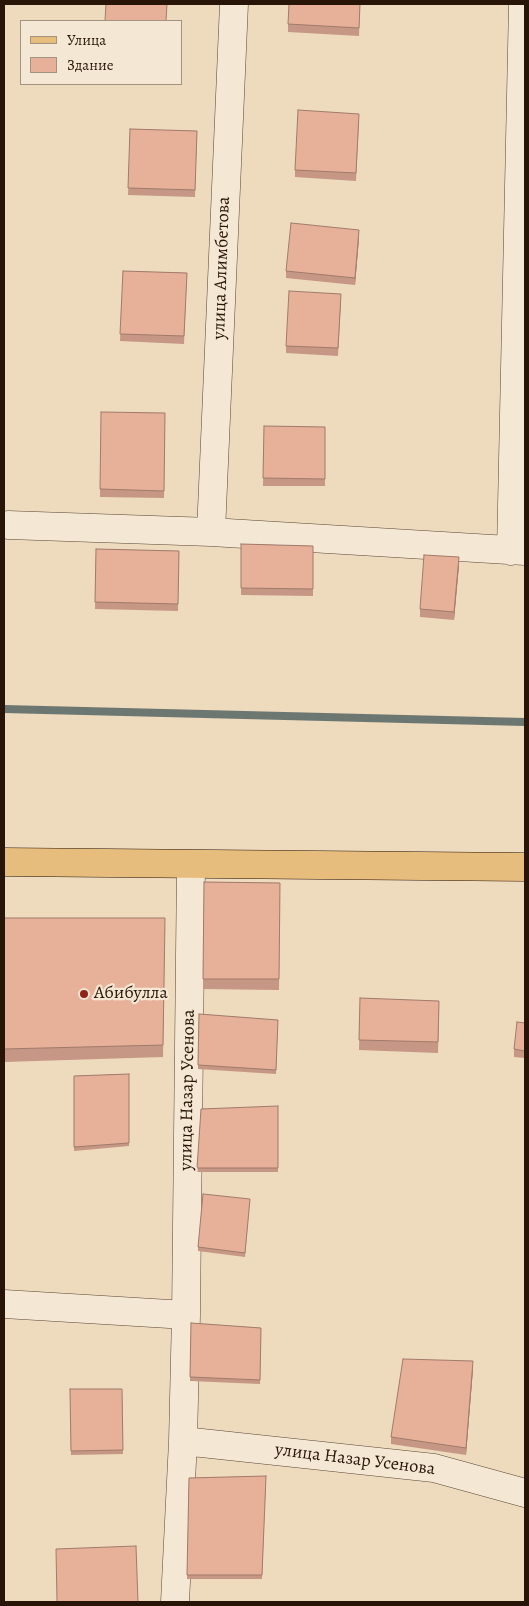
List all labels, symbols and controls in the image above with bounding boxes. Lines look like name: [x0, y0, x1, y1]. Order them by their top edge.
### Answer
legend: [20, 20, 182, 85]
text: Улица: [67, 30, 106, 50]
text: Здание: [67, 55, 114, 75]
street label: улица Алимбетова: [209, 196, 235, 340]
place label: Абибулла: [94, 983, 168, 1005]
marker: Абибулла: [78, 988, 90, 1000]
street label: улица Назар Усенова: [176, 1009, 200, 1171]
street label: улица Назар Усенова: [274, 1439, 436, 1481]

